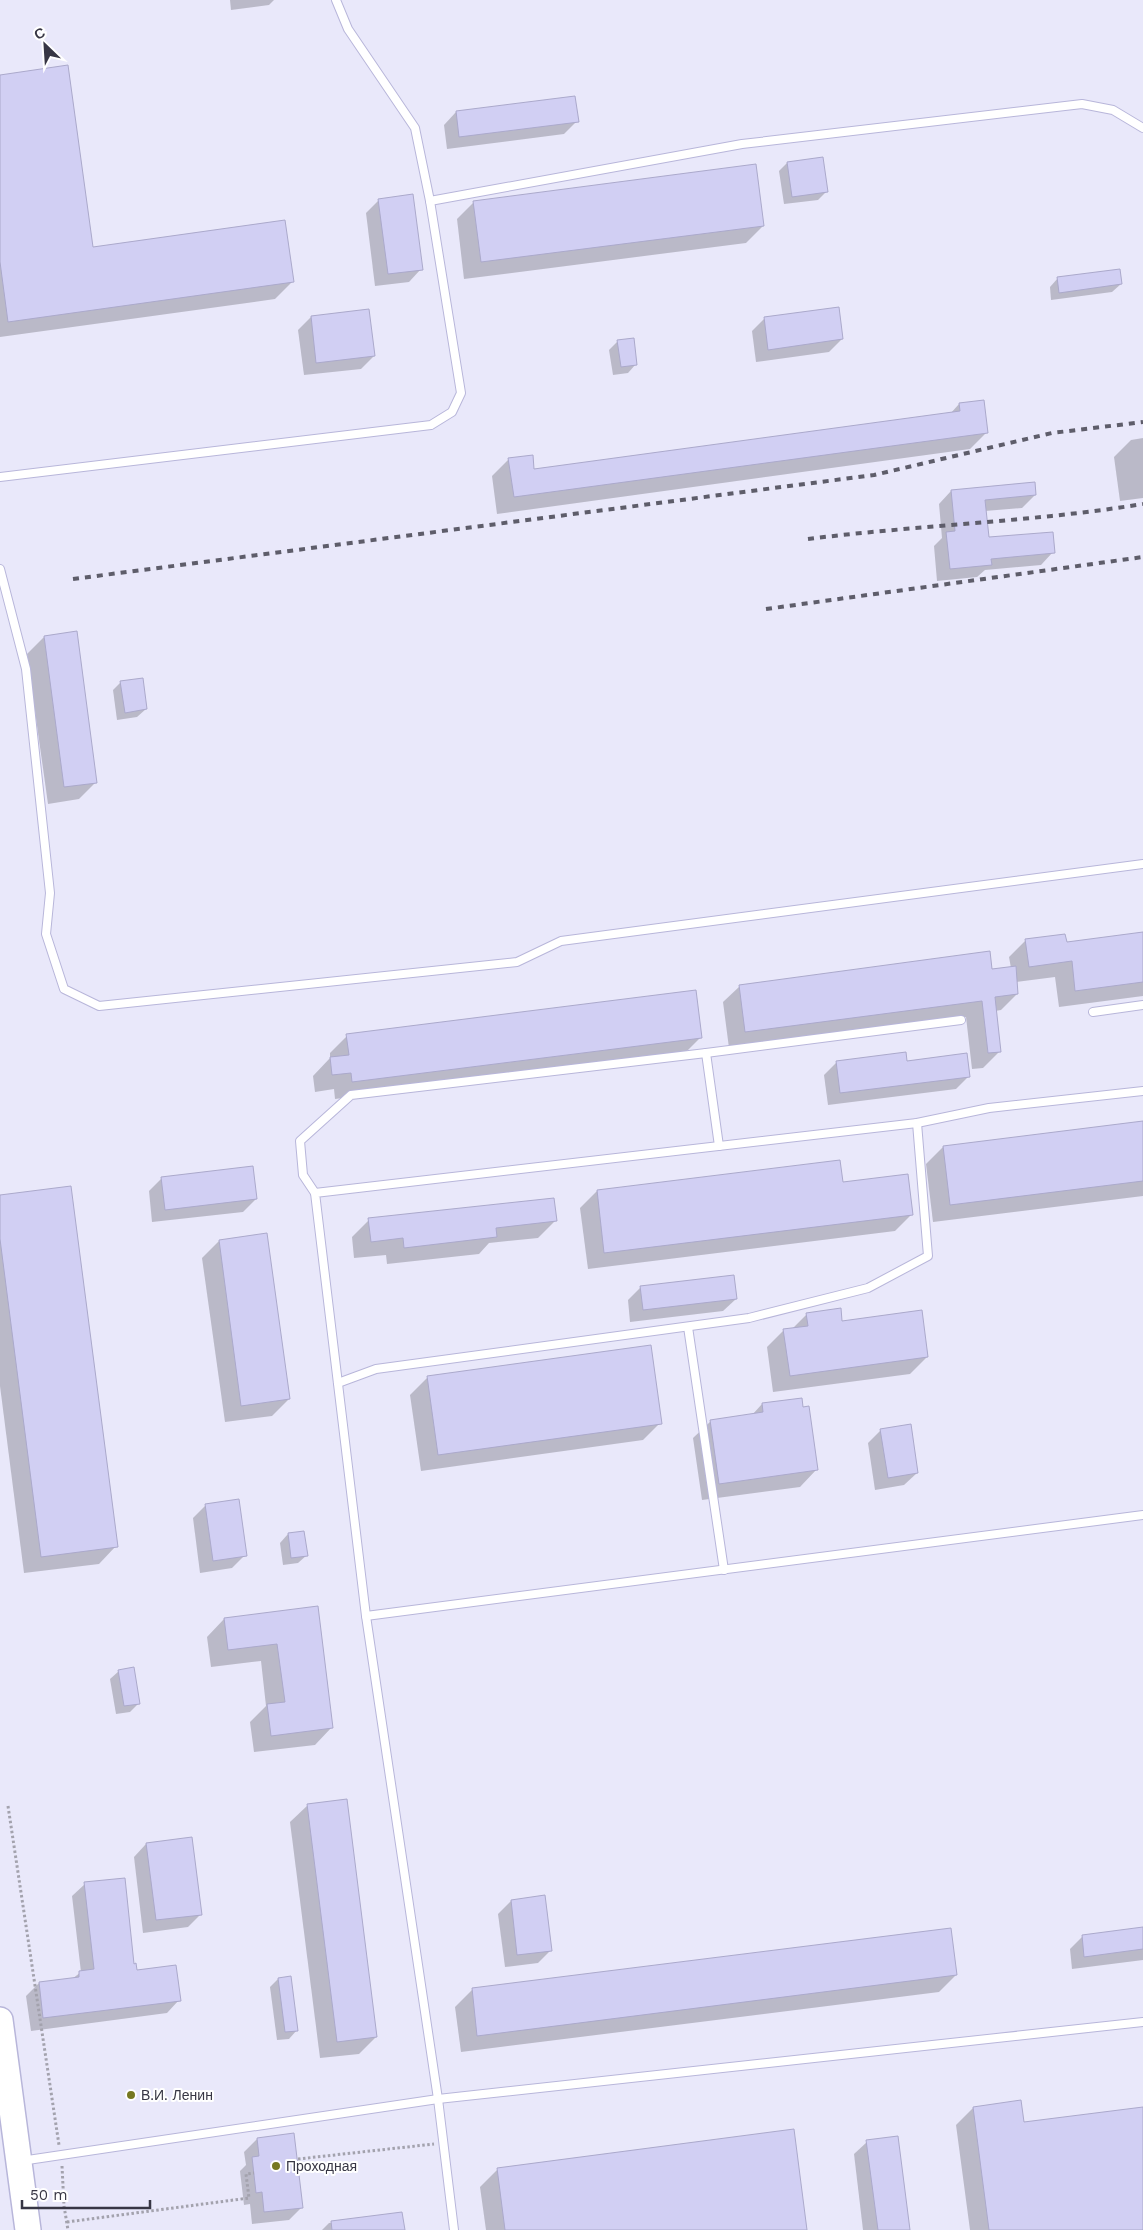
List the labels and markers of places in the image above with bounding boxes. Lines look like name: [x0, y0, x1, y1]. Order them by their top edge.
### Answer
place label: В.И. Ленин: [141, 2087, 213, 2103]
marker: В.И. Ленин: [125, 2089, 137, 2101]
place label: Проходная: [286, 2158, 357, 2174]
marker: Проходная: [270, 2160, 282, 2172]

